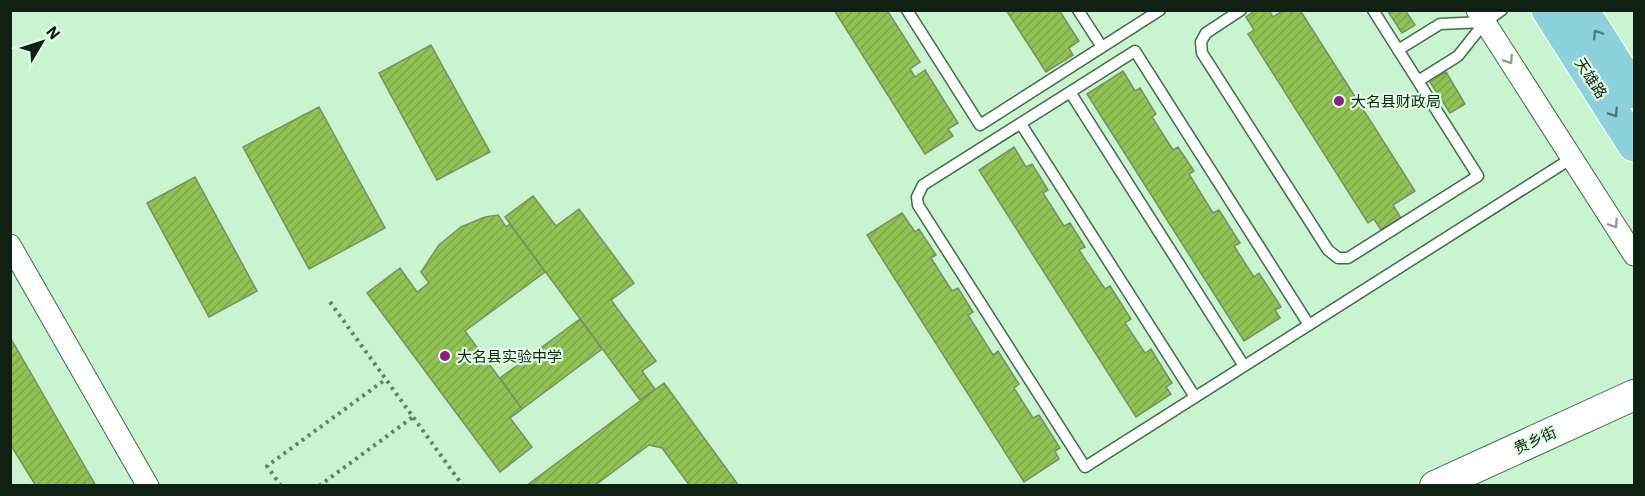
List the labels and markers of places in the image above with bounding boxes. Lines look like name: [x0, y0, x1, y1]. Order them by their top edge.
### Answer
place label: 大名县财政局: [1351, 92, 1441, 111]
marker: 大名县财政局: [1332, 94, 1346, 108]
place label: 大名县实验中学: [457, 347, 562, 366]
marker: 大名县实验中学: [438, 349, 452, 363]

